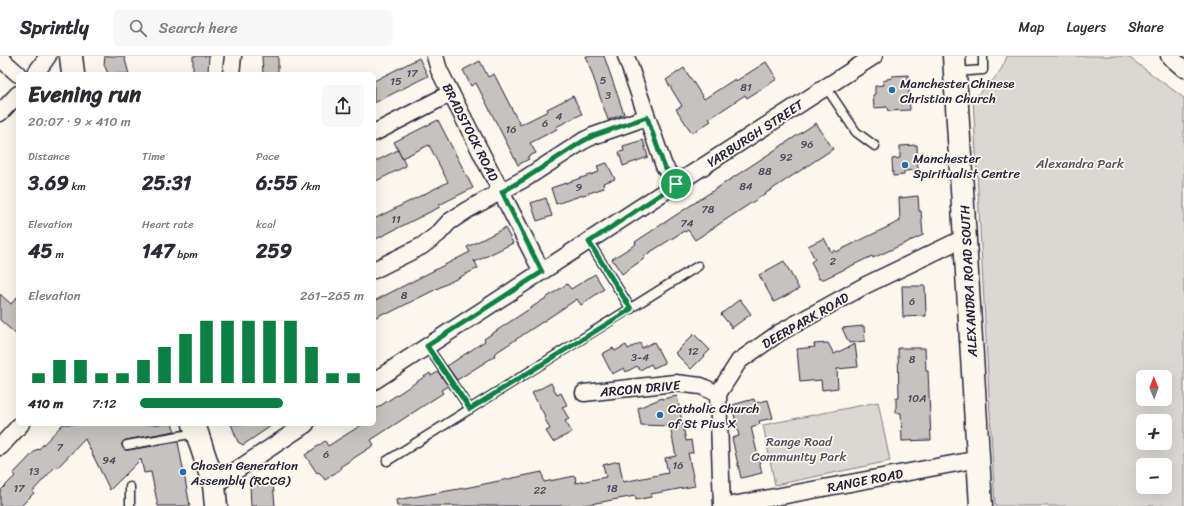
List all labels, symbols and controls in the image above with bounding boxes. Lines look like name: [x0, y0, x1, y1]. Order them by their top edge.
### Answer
search box: [113, 10, 393, 46]
text: Sprintly: [20, 11, 89, 44]
text: Search here: [159, 15, 238, 41]
text: Map: [1019, 15, 1044, 40]
text: Layers: [1066, 15, 1106, 40]
text: Share: [1128, 15, 1164, 40]
icon: search: [127, 17, 149, 39]
house number: 17: [407, 64, 418, 83]
house number: 5: [600, 71, 607, 90]
house number: 15: [390, 72, 402, 91]
place label: Manchester Chinese Christian Church: [900, 72, 1015, 110]
text: Evening run: [28, 75, 141, 114]
house number: 81: [740, 78, 752, 97]
street label: BRADSTOCK ROAD: [436, 79, 505, 186]
button: share: [322, 85, 364, 127]
marker: Manchester Chinese Christian Church: [887, 85, 897, 95]
house number: 3: [605, 86, 611, 105]
street label: YARBURGH STREET: [702, 93, 809, 173]
house number: 4: [556, 107, 563, 126]
text: 20:07 · 9 × 410 m: [28, 110, 131, 133]
house number: 6: [542, 114, 548, 133]
house number: 16: [506, 120, 516, 139]
house number: 96: [800, 135, 814, 154]
text: Distance: [28, 147, 70, 166]
text: Time: [142, 147, 165, 166]
text: Pace: [256, 147, 279, 166]
place label: Manchester Spiritualist Centre: [913, 147, 1021, 185]
house number: 92: [779, 148, 793, 167]
park label: Alexandra Park: [1035, 152, 1124, 175]
marker: Manchester Spiritualist Centre: [900, 160, 910, 170]
house number: 88: [758, 162, 772, 181]
text: 3.69: [28, 166, 69, 201]
text: 25:31: [142, 166, 191, 201]
text: 6:55: [256, 166, 298, 201]
pin: [659, 167, 693, 201]
icon: arrive: [665, 173, 687, 195]
text: km: [69, 177, 86, 196]
text: /km: [298, 177, 320, 196]
house number: 84: [739, 177, 753, 196]
house number: 9: [576, 178, 583, 197]
house number: 78: [702, 200, 715, 219]
street label: ALEXANDRA ROAD SOUTH: [953, 204, 984, 358]
house number: 11: [391, 210, 401, 229]
house number: 74: [680, 214, 694, 233]
text: Elevation: [28, 215, 73, 234]
text: Heart rate: [142, 215, 194, 234]
text: kcal: [256, 215, 276, 234]
text: 45: [28, 234, 53, 269]
text: 147: [142, 234, 175, 269]
text: 259: [256, 234, 292, 269]
text: m: [53, 245, 64, 264]
text: bpm: [175, 245, 198, 264]
house number: 2: [830, 252, 837, 271]
text: Elevation: [28, 284, 81, 307]
text: 261–265 m: [300, 284, 364, 307]
house number: 8: [401, 286, 408, 305]
street label: DEERPARK ROAD: [757, 286, 853, 355]
house number: 6: [909, 292, 915, 311]
house number: 12: [687, 342, 699, 361]
house number: 3-4: [631, 348, 649, 367]
house number: 8: [909, 350, 916, 369]
north arrow: [1136, 370, 1172, 406]
map controls: [1136, 370, 1172, 494]
street label: ARCON DRIVE: [598, 373, 682, 404]
house number: 10A: [908, 389, 926, 408]
text: 410 m: [28, 392, 63, 415]
text: 7:12: [92, 392, 116, 415]
place label: Catholic Church of St Pius X: [668, 397, 760, 435]
marker: Catholic Church of St Pius X: [655, 410, 665, 420]
button: +: [1136, 414, 1172, 450]
park label: Range Road Community Park: [752, 430, 846, 468]
house number: 7: [57, 438, 64, 457]
house number: 6: [323, 445, 329, 464]
house number: 94: [102, 451, 116, 470]
place label: Chosen Generation Assembly (RCCG): [190, 454, 298, 492]
house number: 16: [673, 456, 683, 475]
button: −: [1136, 458, 1172, 494]
house number: 13: [29, 462, 39, 481]
street label: RANGE ROAD: [825, 462, 905, 499]
marker: Chosen Generation Assembly (RCCG): [178, 467, 188, 477]
house number: 17: [14, 479, 25, 498]
house number: 18: [606, 479, 618, 498]
house number: 22: [534, 481, 547, 500]

